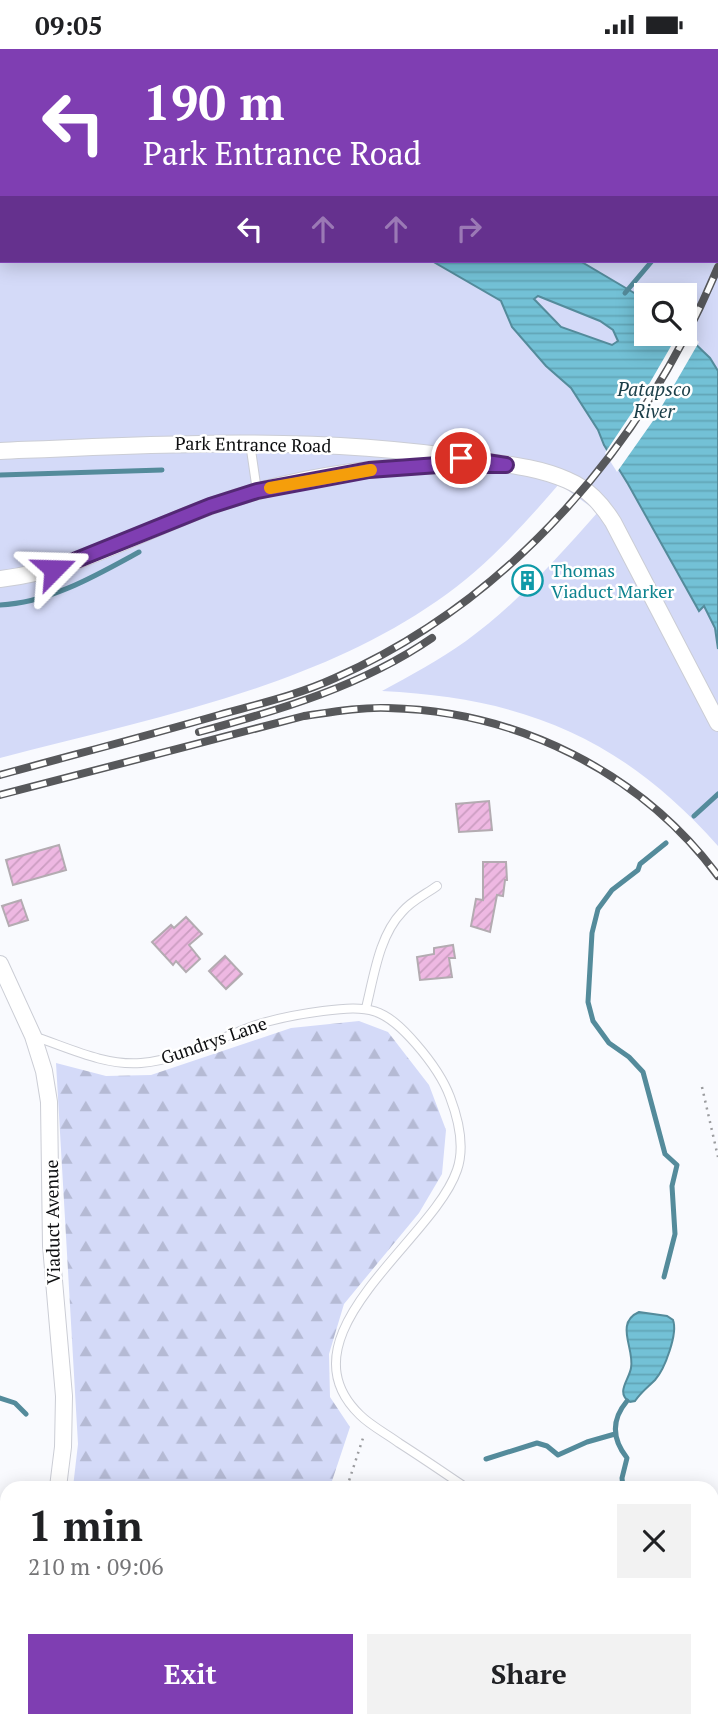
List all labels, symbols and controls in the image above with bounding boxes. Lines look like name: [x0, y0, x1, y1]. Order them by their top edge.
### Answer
text: 09:05: [35, 8, 103, 42]
text: 190 m: [143, 69, 285, 134]
icon: left: [28, 77, 119, 168]
text: Park Entrance Road: [143, 132, 421, 174]
icon: left: [231, 210, 269, 248]
icon: ahead: [304, 210, 342, 248]
icon: ahead: [377, 210, 415, 248]
icon: right: [450, 210, 488, 248]
map controls: [634, 283, 697, 346]
button: search: [634, 283, 697, 346]
water label: Patapsco River: [616, 376, 691, 423]
pin: [431, 428, 491, 488]
street label: Park Entrance Road: [175, 431, 332, 457]
icon: arrive: [442, 439, 480, 477]
position arrow: [17, 532, 91, 606]
place label: Thomas Viaduct Marker: [551, 558, 674, 603]
building icon: Thomas Viaduct Marker: [511, 564, 545, 598]
street label: Gundrys Lane: [157, 1011, 270, 1069]
street label: Viaduct Avenue: [39, 1159, 65, 1285]
text: 1 min: [28, 1497, 143, 1553]
button: close: [617, 1504, 691, 1578]
text: 210 m · 09:06: [28, 1551, 163, 1582]
button: Exit: [28, 1634, 353, 1714]
button: Share: [367, 1634, 691, 1714]

